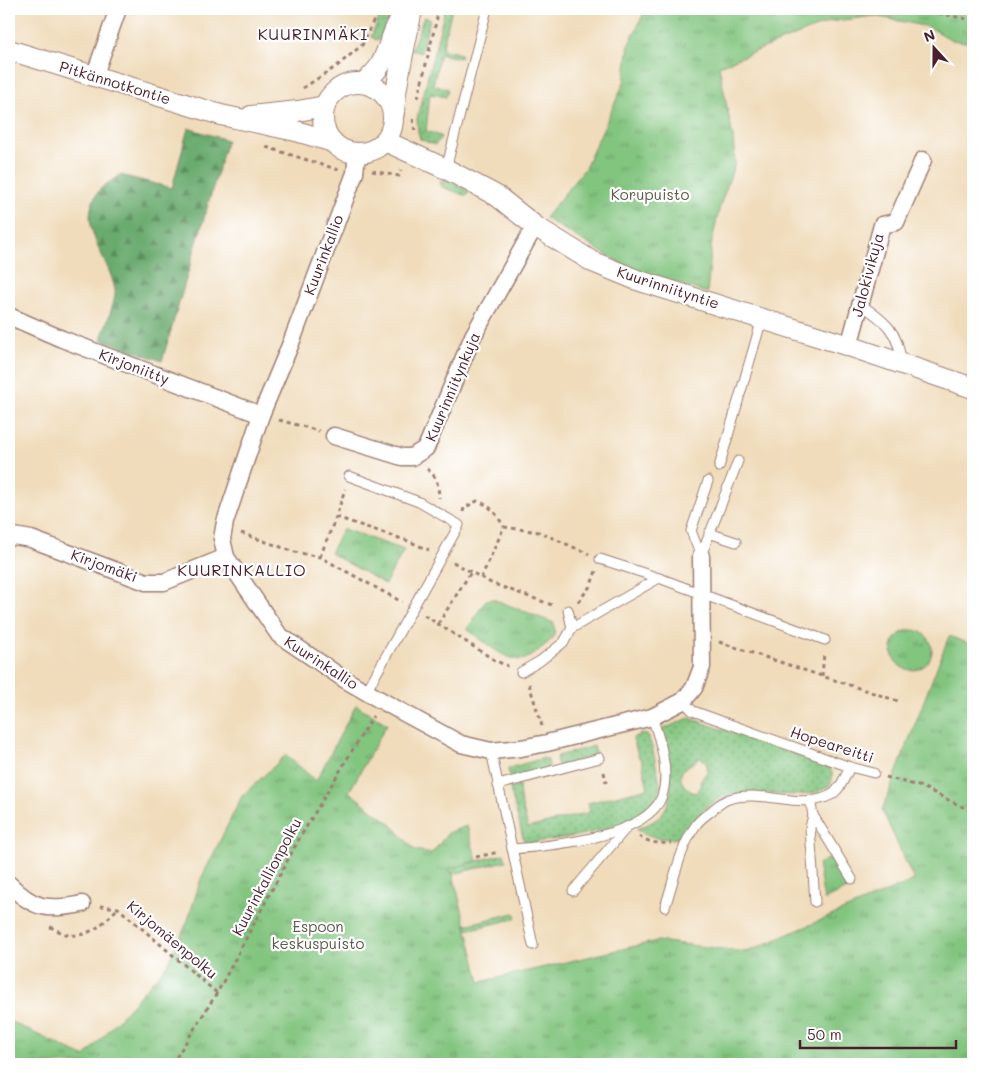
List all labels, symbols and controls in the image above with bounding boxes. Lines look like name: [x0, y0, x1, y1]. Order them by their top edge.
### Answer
north arrow: [910, 22, 960, 72]
district label: KUURINMÄKI: [258, 23, 368, 44]
text: N: [921, 25, 938, 46]
street label: Pitkännotkontie: [57, 56, 173, 108]
park label: Korupuisto: [611, 184, 689, 204]
street label: Kuurinkallio: [299, 212, 348, 298]
street label: Jalokivikuja: [846, 231, 888, 319]
street label: Kuurinniityntie: [615, 261, 722, 313]
street label: Kuurinniitynkuja: [420, 329, 484, 444]
street label: Kirjoniitty: [96, 344, 172, 389]
street label: Kirjomäki: [68, 544, 140, 586]
district label: KUURINKALLIO: [177, 559, 307, 580]
street label: Kuurinkallio: [281, 631, 362, 694]
street label: Hopeareitti: [788, 721, 877, 767]
street label: Kuurinkallionpolku: [227, 814, 306, 939]
street label: Kirjomäenpolku: [123, 896, 222, 983]
park label: Espoon keskuspuisto: [272, 916, 365, 953]
scale bar: [800, 1018, 956, 1050]
text: 50 m: [807, 1024, 842, 1044]

